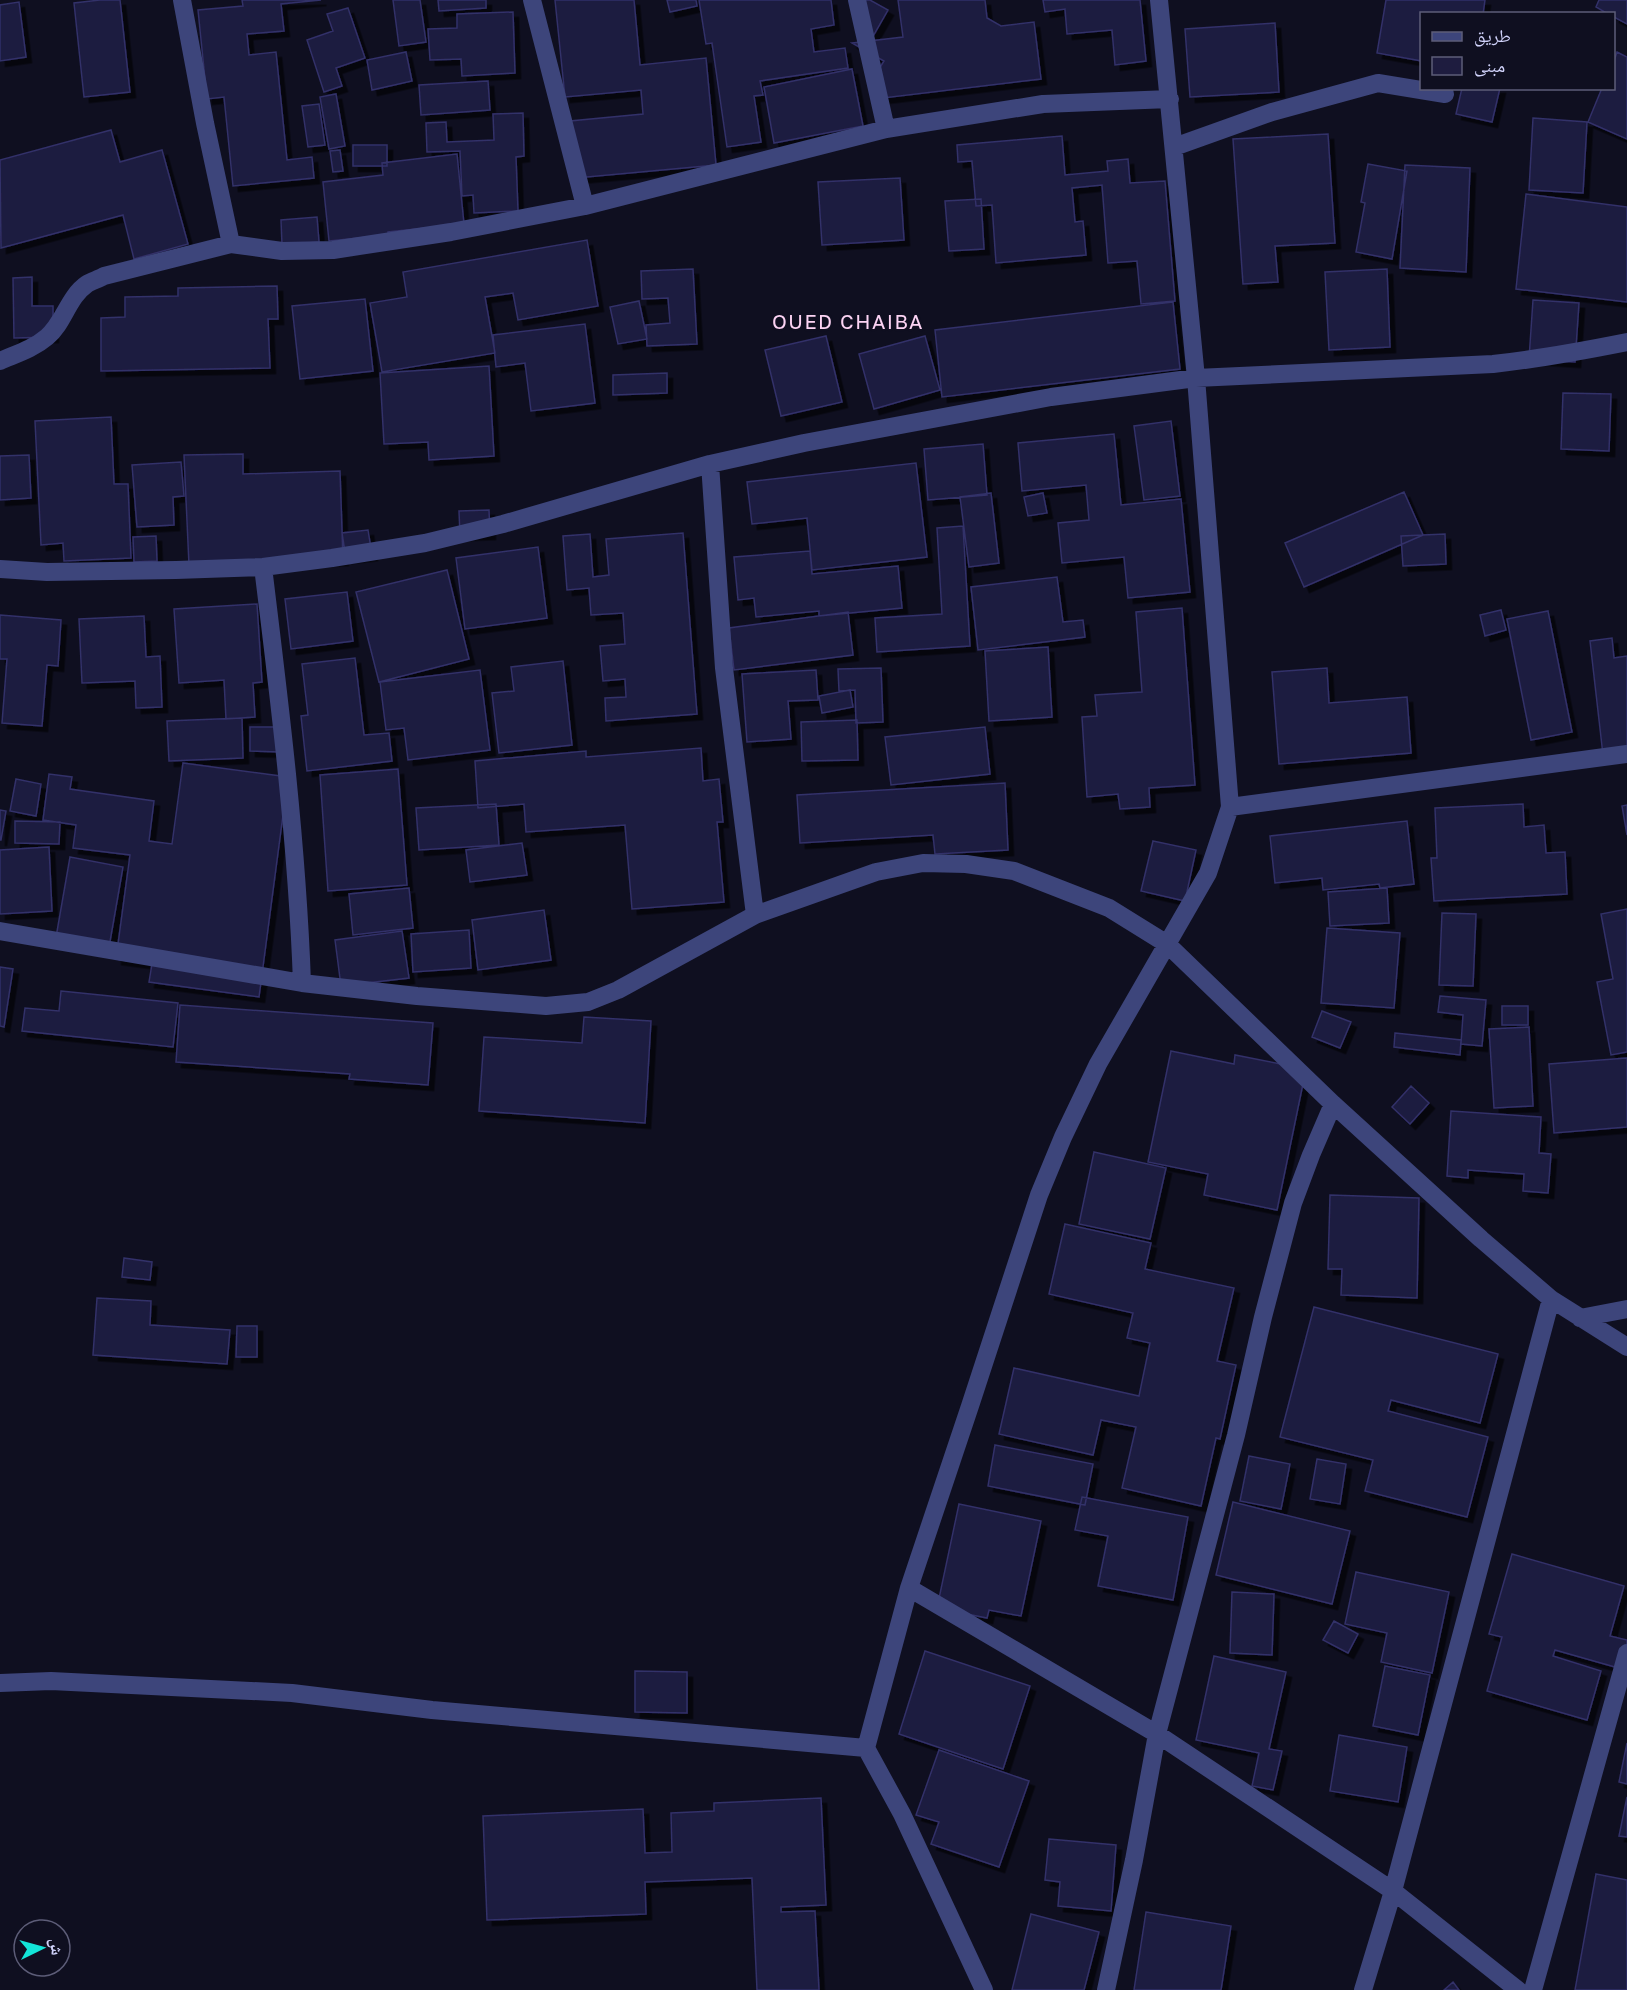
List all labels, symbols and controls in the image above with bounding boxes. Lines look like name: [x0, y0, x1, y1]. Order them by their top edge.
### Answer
legend: [1420, 12, 1615, 90]
text: طريق: [1474, 24, 1511, 47]
text: مبنى: [1474, 54, 1505, 77]
district label: OUED CHAIBA: [772, 309, 924, 333]
north arrow: [12, 1918, 72, 1978]
text: ش: [46, 1937, 68, 1956]

